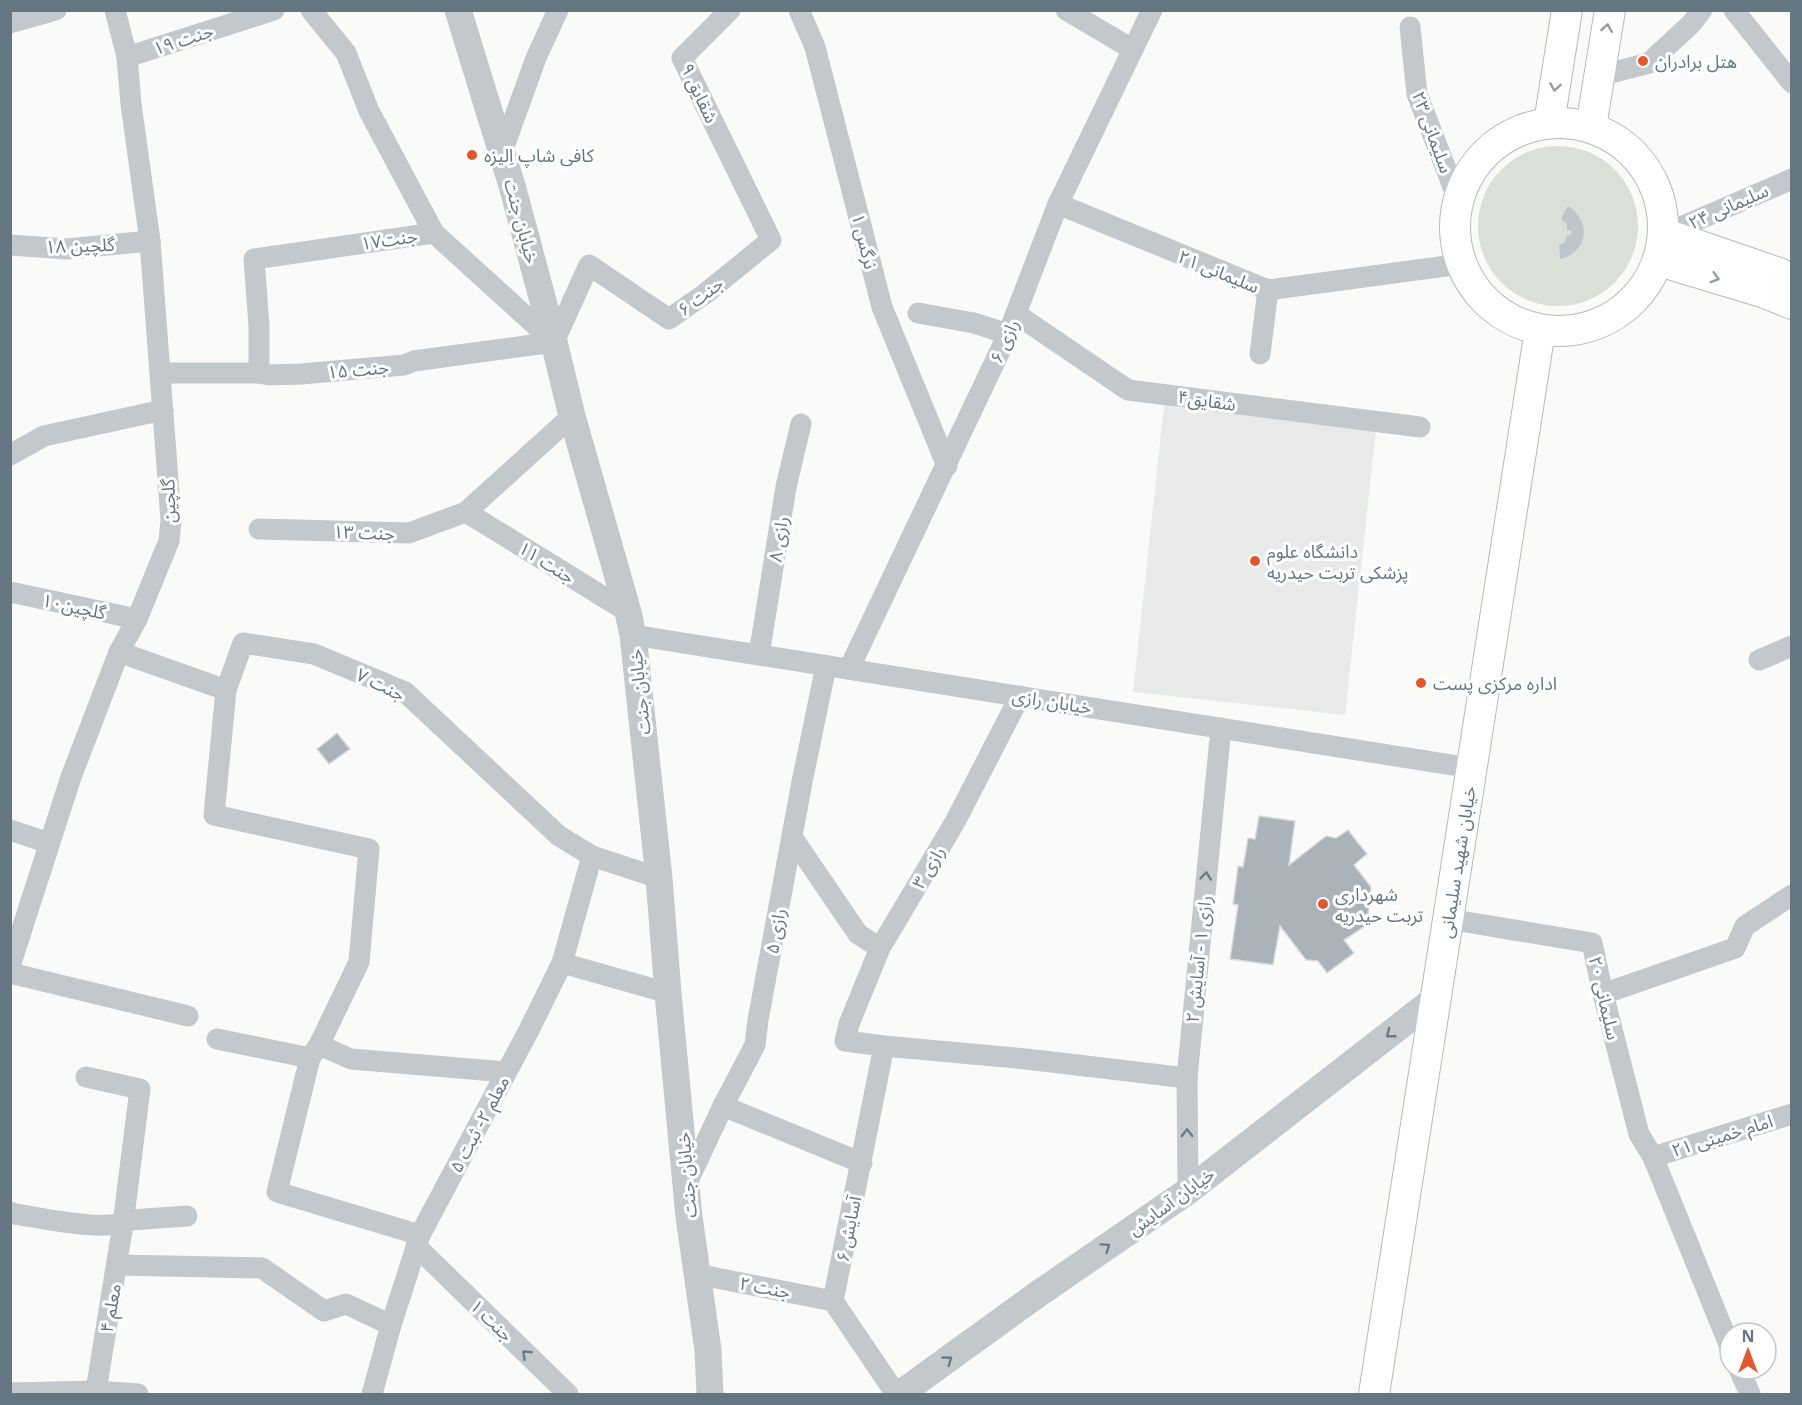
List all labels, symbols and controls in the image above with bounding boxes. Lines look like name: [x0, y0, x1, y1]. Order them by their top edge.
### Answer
street label: جنت ۱۹: [150, 18, 216, 60]
one-way arrow: [1600, 23, 1613, 33]
place label: هتل برادران: [1655, 49, 1737, 73]
marker: هتل برادران: [1636, 54, 1650, 68]
street label: شقایق ۹: [676, 59, 724, 127]
one-way arrow: [1549, 82, 1562, 92]
street label: سلیمانی ۲۳: [1407, 88, 1459, 176]
place label: کافی شاپ اِلیزه: [484, 143, 594, 168]
marker: کافی شاپ اِلیزه: [465, 148, 479, 162]
street label: خیابان جنت: [499, 176, 545, 266]
street label: سلیمانی ۲۴: [1684, 178, 1772, 234]
street label: نرگس ۱: [847, 211, 883, 271]
street label: جنت۱۷: [359, 223, 419, 255]
street label: گلچین ۱۸: [45, 232, 116, 258]
street label: سلیمانی ۲۱: [1175, 244, 1263, 298]
street label: جنت ۶: [672, 271, 728, 321]
one-way arrow: [1709, 271, 1720, 283]
street label: رازی ۶: [984, 315, 1024, 367]
street label: جنت ۱۵: [326, 354, 390, 384]
street label: شقایق۴: [1176, 384, 1238, 416]
street label: گلچین: [155, 478, 181, 523]
street label: رازی ۸: [763, 515, 793, 563]
street label: جنت ۱۳: [333, 519, 395, 545]
street label: جنت ۱۱: [514, 535, 580, 589]
place label: دانشگاه علوم پزشکی تربت حیدریه: [1267, 539, 1408, 584]
marker: دانشگاه علوم پزشکی تربت حیدریه: [1248, 554, 1262, 568]
street label: گلچین۱۰: [40, 588, 109, 625]
street label: خیابان جنت: [623, 648, 655, 736]
street label: جنت ۷: [353, 662, 409, 706]
place label: اداره مرکزی پست: [1433, 671, 1557, 695]
marker: اداره مرکزی پست: [1414, 676, 1428, 690]
street label: خیابان رازی: [1010, 683, 1094, 719]
street label: خیابان شهید سلیمانی: [1433, 784, 1481, 940]
street label: رازی ۳: [906, 841, 950, 893]
one-way arrow: [1199, 871, 1212, 880]
place label: شهرداری تربت حیدریه: [1335, 882, 1423, 927]
street label: رازی ۱ - آسایش ۲: [1179, 894, 1217, 1024]
marker: شهرداری تربت حیدریه: [1316, 897, 1330, 911]
street label: رازی ۵: [759, 906, 791, 956]
street label: سلیمانی ۲۰: [1584, 954, 1626, 1042]
one-way arrow: [1385, 1026, 1396, 1037]
street label: معلم ۲- ثبت ۵: [444, 1072, 516, 1177]
street label: امام خمینی ۲۱: [1668, 1108, 1776, 1165]
one-way arrow: [1181, 1128, 1193, 1137]
street label: خیابان جنت: [670, 1131, 702, 1219]
street label: خیابان آسایش: [1123, 1161, 1219, 1241]
street label: آسایش ۶: [830, 1193, 866, 1264]
one-way arrow: [1100, 1243, 1111, 1254]
street label: جنت ۲: [737, 1270, 793, 1304]
street label: معلم ۴: [94, 1282, 128, 1335]
street label: جنت ۱: [465, 1294, 519, 1346]
north arrow: [1718, 1321, 1778, 1381]
text: N: [1741, 1325, 1755, 1347]
one-way arrow: [522, 1350, 533, 1361]
one-way arrow: [941, 1357, 952, 1368]

